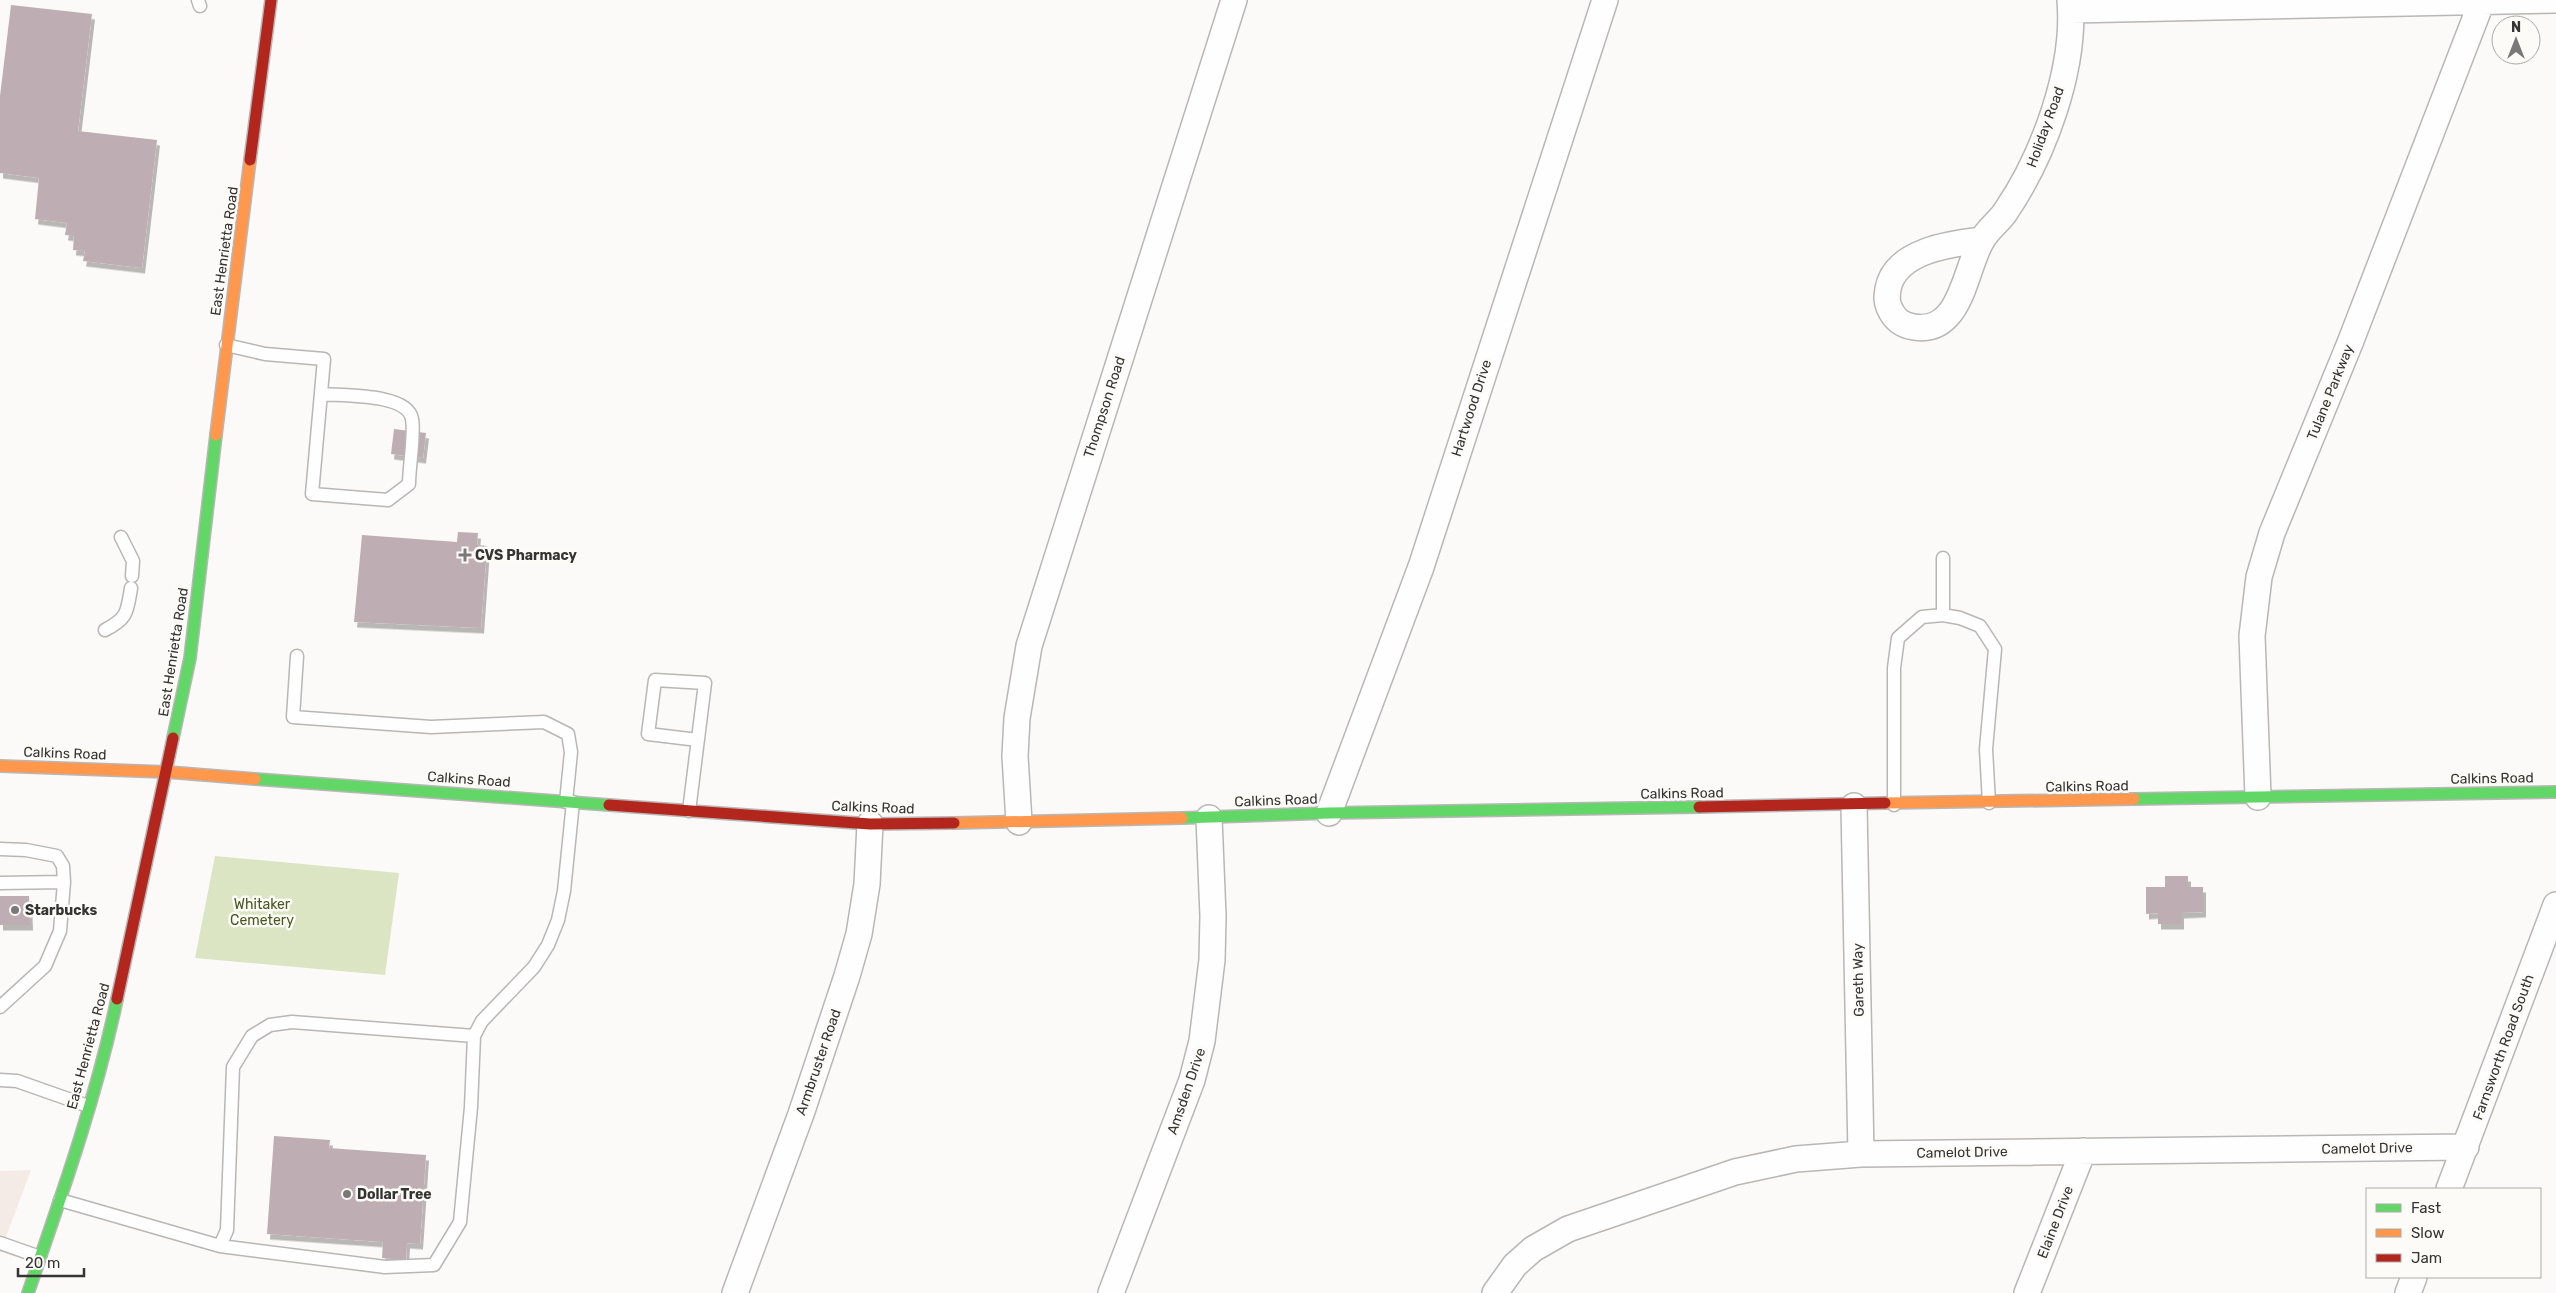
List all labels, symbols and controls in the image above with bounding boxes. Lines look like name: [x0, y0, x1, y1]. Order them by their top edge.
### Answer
north arrow: [2491, 15, 2541, 65]
text: N: [2511, 19, 2521, 36]
street label: Holiday Road: [2023, 84, 2068, 170]
street label: East Henrietta Road: [207, 185, 242, 317]
street label: Tulane Parkway: [2304, 342, 2358, 443]
street label: Thompson Road: [1080, 354, 1129, 460]
street label: Hartwood Drive: [1448, 357, 1495, 459]
place label: CVS Pharmacy: [475, 547, 577, 564]
marker: CVS Pharmacy: [459, 549, 471, 561]
street label: East Henrietta Road: [155, 586, 192, 718]
street label: Calkins Road: [23, 744, 107, 763]
street label: Calkins Road: [427, 768, 511, 791]
street label: Calkins Road: [2450, 769, 2534, 788]
street label: Calkins Road: [2045, 777, 2129, 796]
street label: Calkins Road: [1640, 784, 1724, 803]
street label: Calkins Road: [1234, 791, 1318, 810]
street label: Calkins Road: [831, 798, 915, 817]
park label: Whitaker Cemetery: [230, 896, 294, 929]
place label: Starbucks: [25, 902, 98, 919]
marker: Starbucks: [9, 904, 21, 916]
street label: Gareth Way: [1849, 943, 1868, 1017]
street label: Farnsworth Road South: [2469, 972, 2538, 1122]
street label: East Henrietta Road: [63, 981, 114, 1111]
street label: Armbruster Road: [792, 1007, 845, 1118]
street label: Amsden Drive: [1164, 1045, 1209, 1137]
street label: Camelot Drive: [2321, 1139, 2413, 1158]
street label: Camelot Drive: [1916, 1143, 2008, 1162]
street label: Elaine Drive: [2034, 1183, 2077, 1261]
place label: Dollar Tree: [357, 1186, 432, 1203]
marker: Dollar Tree: [341, 1188, 353, 1200]
legend: [2366, 1188, 2541, 1278]
text: Fast: [2411, 1199, 2441, 1217]
text: Slow: [2411, 1224, 2444, 1242]
scale bar: [18, 1246, 84, 1278]
text: Jam: [2411, 1249, 2442, 1267]
text: 20 m: [25, 1254, 60, 1272]

